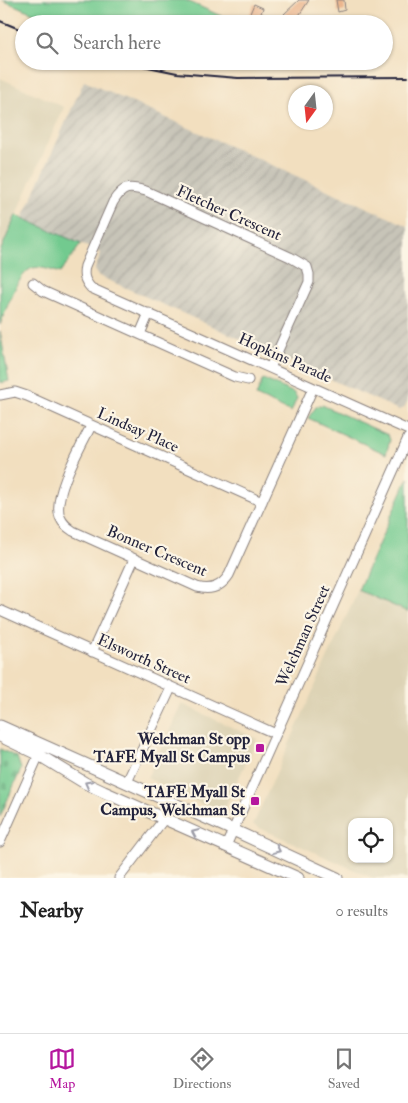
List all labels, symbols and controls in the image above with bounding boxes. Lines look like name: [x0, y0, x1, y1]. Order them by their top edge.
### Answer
search box: [15, 15, 393, 70]
icon: search: [33, 29, 61, 57]
text: Search here: [73, 31, 161, 55]
north arrow: [288, 85, 333, 130]
street label: Fletcher Crescent: [173, 181, 285, 245]
street label: Hopkins Parade: [235, 328, 335, 389]
street label: Lindsay Place: [94, 403, 182, 457]
street label: Bonner Crescent: [104, 521, 210, 581]
street label: Welchman Street: [271, 582, 334, 691]
street label: Elsworth Street: [94, 630, 194, 688]
place label: Welchman St opp TAFE Myall St Campus: [92, 729, 251, 768]
marker: Welchman St opp TAFE Myall St Campus: [254, 742, 266, 754]
one-way arrow: [84, 780, 93, 790]
place label: TAFE Myall St Campus, Welchman St: [100, 782, 246, 821]
marker: TAFE Myall St Campus, Welchman St: [249, 795, 261, 807]
map controls: [348, 818, 393, 863]
button: locate: [348, 818, 393, 863]
one-way arrow: [191, 828, 200, 839]
one-way arrow: [272, 844, 281, 855]
text: Nearby: [20, 897, 83, 924]
text: 0 results: [335, 901, 388, 921]
tab: Map: [48, 1045, 76, 1092]
tab: Directions: [173, 1045, 231, 1092]
tab: Saved: [328, 1045, 360, 1092]

